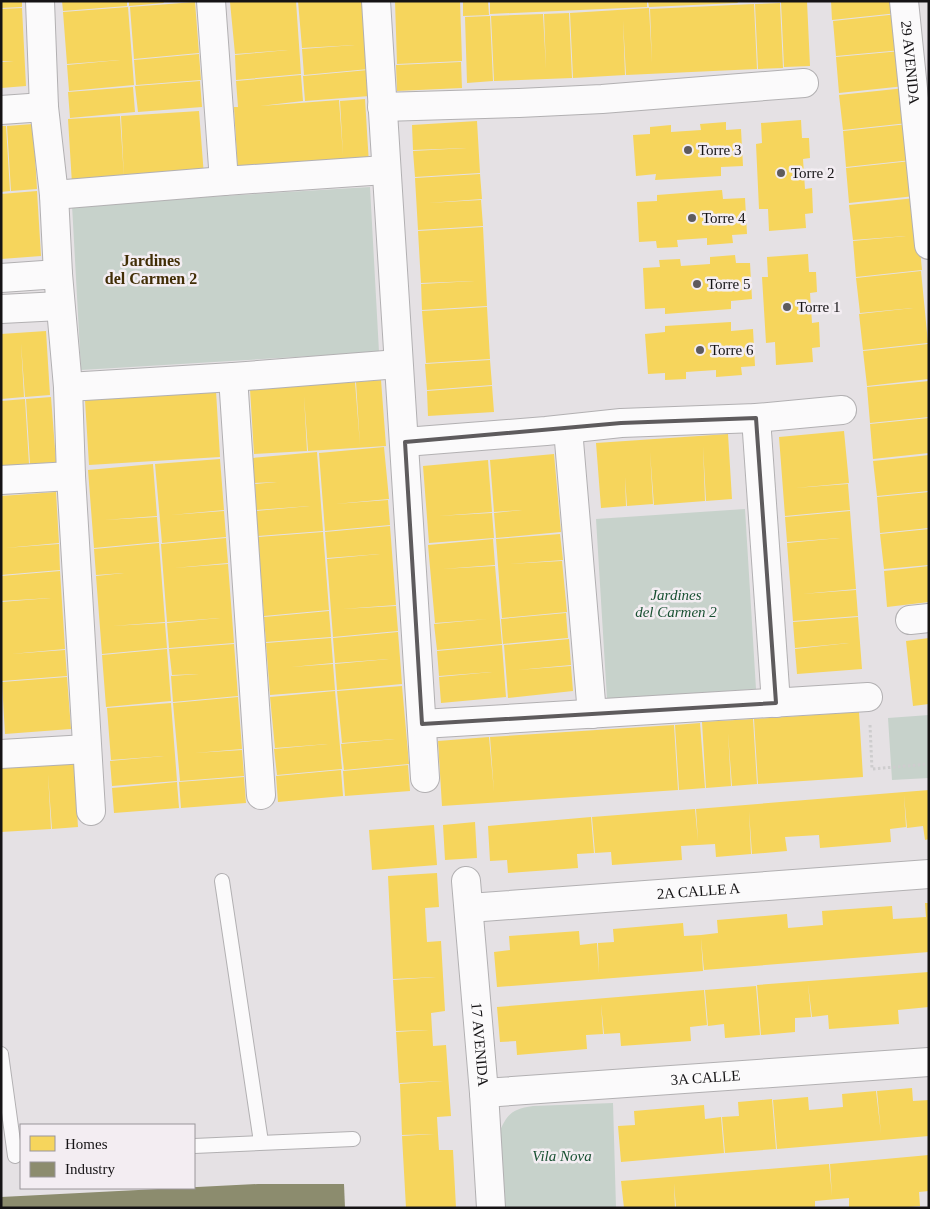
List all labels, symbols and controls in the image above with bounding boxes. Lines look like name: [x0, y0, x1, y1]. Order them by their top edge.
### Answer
street label: 29 AVENIDA: [898, 20, 923, 106]
place label: Torre 3: [698, 142, 742, 158]
marker: Torre 3: [682, 144, 694, 156]
place label: Torre 2: [791, 165, 835, 181]
marker: Torre 2: [775, 167, 787, 179]
place label: Torre 4: [702, 210, 746, 226]
marker: Torre 4: [686, 212, 698, 224]
district label: Jardines del Carmen 2: [105, 252, 197, 287]
place label: Torre 5: [707, 276, 751, 292]
marker: Torre 5: [691, 278, 703, 290]
place label: Torre 1: [797, 299, 841, 315]
marker: Torre 1: [781, 301, 793, 313]
place label: Torre 6: [710, 342, 754, 358]
marker: Torre 6: [694, 344, 706, 356]
park label: Jardines del Carmen 2: [635, 587, 717, 620]
street label: 2A CALLE A: [656, 880, 741, 902]
street label: 17 AVENIDA: [468, 1002, 491, 1087]
street label: 3A CALLE: [670, 1067, 741, 1088]
legend: [20, 1124, 195, 1189]
text: Homes: [65, 1136, 108, 1152]
park label: Vila Nova: [532, 1148, 592, 1164]
text: Industry: [65, 1161, 115, 1177]

